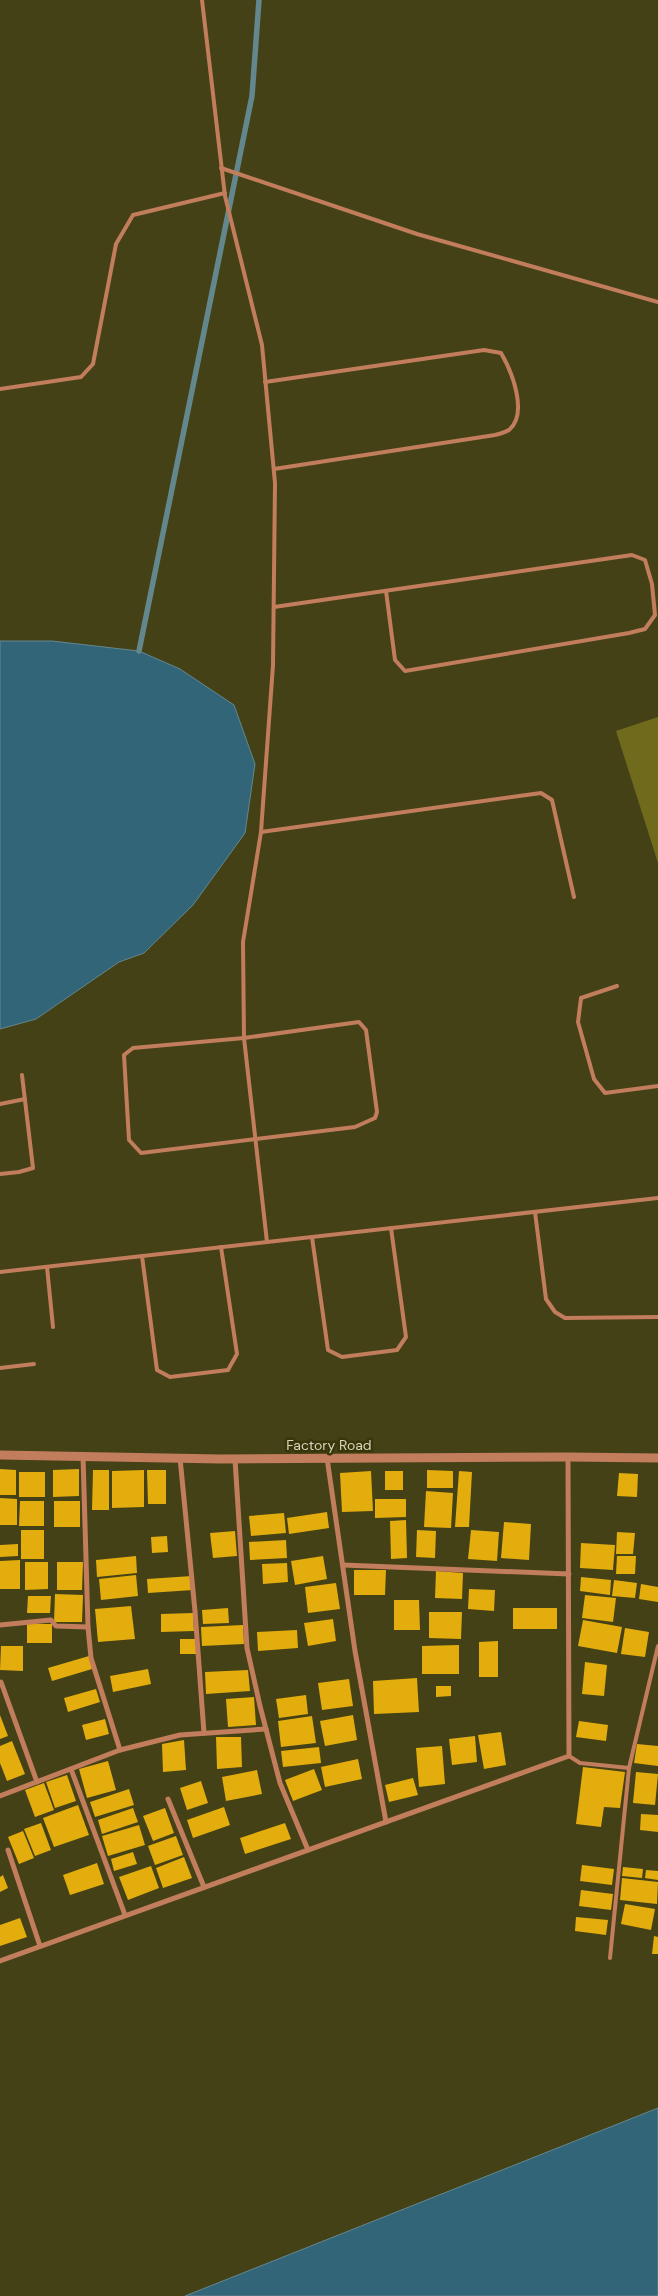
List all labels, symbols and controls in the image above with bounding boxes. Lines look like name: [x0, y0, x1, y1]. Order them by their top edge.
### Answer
street label: Factory Road: [286, 1436, 372, 1454]

